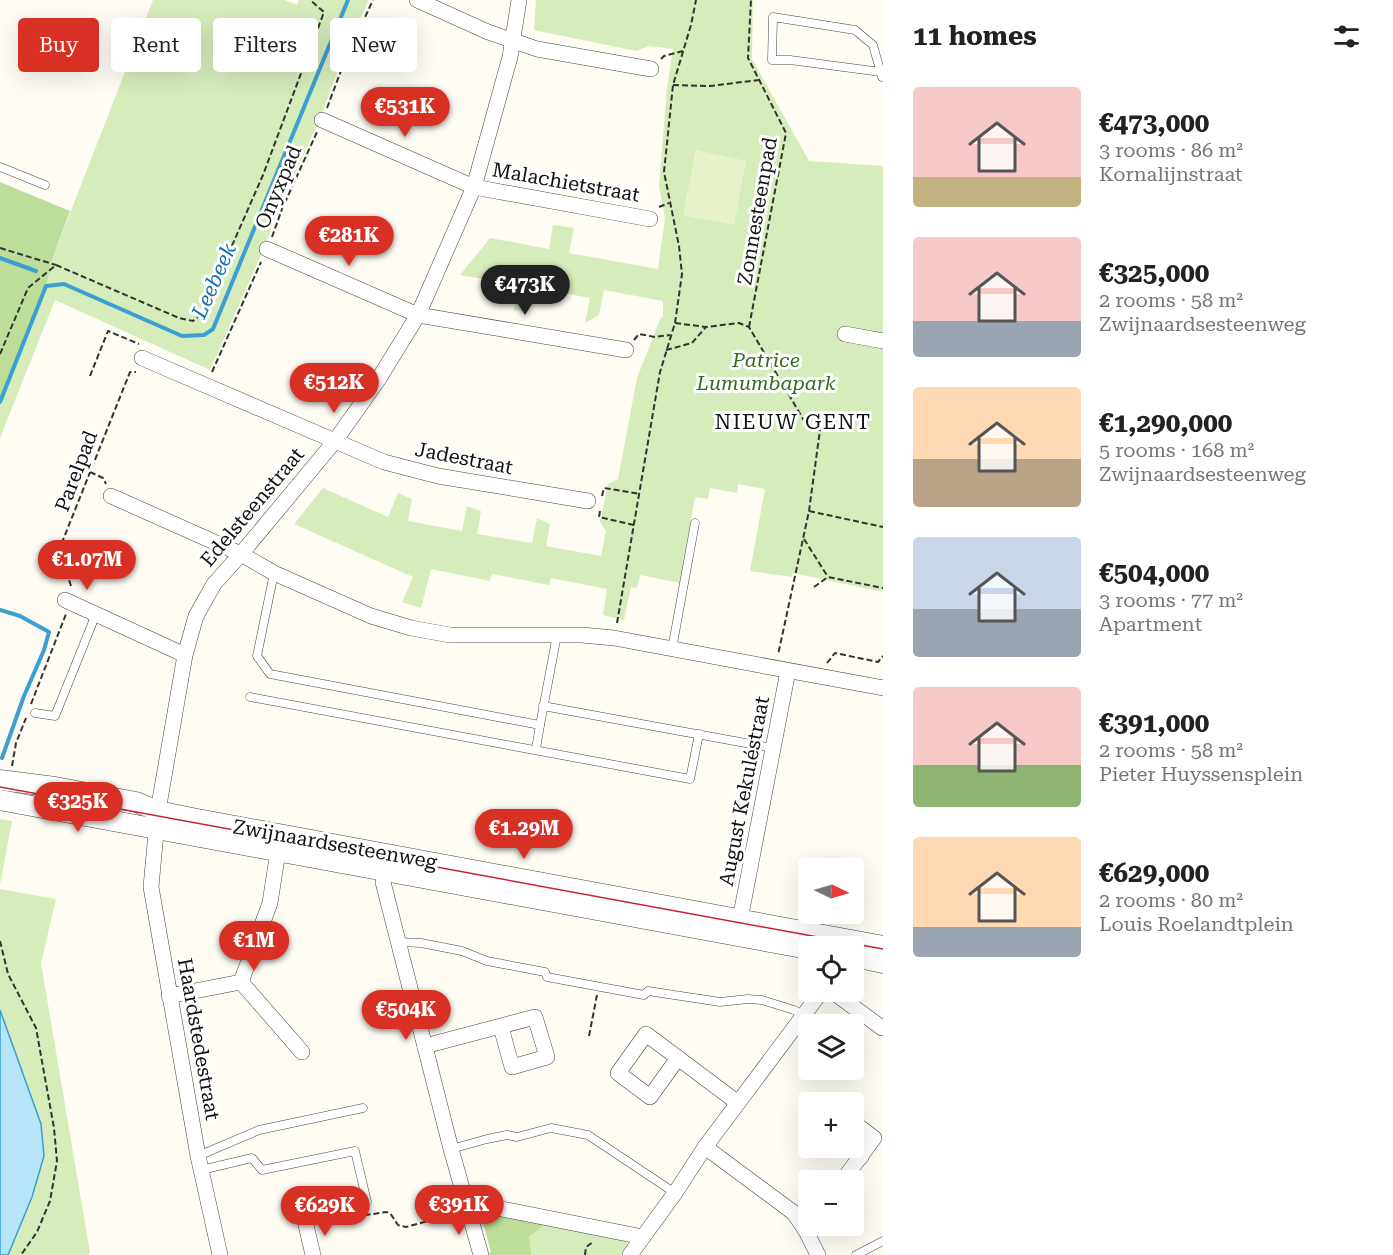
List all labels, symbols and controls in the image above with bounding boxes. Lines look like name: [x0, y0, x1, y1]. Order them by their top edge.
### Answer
chip: Buy: [18, 18, 99, 72]
chip: Rent: [111, 18, 201, 72]
chip: Filters: [213, 18, 318, 72]
chip: New: [330, 18, 417, 72]
icon: filters: [1330, 20, 1363, 53]
text: 11 homes: [913, 21, 1037, 51]
pin: €531K: [363, 87, 447, 138]
text: €531K: [375, 94, 435, 118]
text: €473,000: [1099, 108, 1209, 138]
icon: home: [961, 111, 1033, 183]
street label: Zonnesteenpad: [732, 135, 782, 287]
text: 3 rooms · 86 m²: [1099, 138, 1243, 162]
street label: Onyxpad: [250, 141, 306, 232]
street label: Malachietstraat: [490, 157, 642, 207]
text: Kornalijnstraat: [1099, 162, 1243, 186]
pin: €281K: [307, 216, 391, 267]
text: €281K: [319, 223, 379, 247]
water label: Leebeek: [186, 239, 241, 323]
text: €325,000: [1099, 258, 1209, 288]
icon: home: [961, 261, 1033, 333]
pin: €473K: [483, 265, 567, 316]
text: €473K: [495, 272, 555, 296]
text: 2 rooms · 58 m²: [1099, 288, 1243, 312]
text: Zwijnaardsesteenweg: [1099, 312, 1306, 336]
park label: Patrice Lumumbapark: [696, 348, 836, 395]
pin: €512K: [292, 363, 376, 414]
text: €512K: [304, 370, 364, 394]
text: €1,290,000: [1099, 408, 1232, 438]
district label: NIEUW GENT: [714, 410, 872, 434]
icon: home: [961, 411, 1033, 483]
street label: Parelpad: [50, 427, 102, 515]
street label: Jadestraat: [413, 437, 515, 479]
text: 5 rooms · 168 m²: [1099, 438, 1254, 462]
street label: Edelsteenstraat: [195, 442, 309, 571]
text: Zwijnaardsesteenweg: [1099, 462, 1306, 486]
pin: €1.07M: [38, 540, 136, 591]
text: €1.07M: [52, 547, 122, 571]
text: €504,000: [1099, 558, 1209, 588]
icon: home: [961, 561, 1033, 633]
text: 3 rooms · 77 m²: [1099, 588, 1243, 612]
text: Apartment: [1099, 612, 1202, 636]
street label: August Kekuléstraat: [714, 694, 774, 888]
text: €391,000: [1099, 708, 1209, 738]
icon: home: [961, 711, 1033, 783]
text: 2 rooms · 58 m²: [1099, 738, 1243, 762]
text: Pieter Huyssensplein: [1099, 762, 1303, 786]
pin: €325K: [36, 782, 120, 833]
text: €325K: [48, 789, 108, 813]
pin: €1.29M: [475, 809, 573, 860]
street label: Zwijnaardsesteenweg: [231, 814, 440, 874]
text: €1.29M: [489, 816, 559, 840]
north arrow: [798, 858, 864, 924]
map controls: [798, 858, 864, 1236]
text: €629,000: [1099, 858, 1209, 888]
icon: home: [961, 861, 1033, 933]
text: 2 rooms · 80 m²: [1099, 888, 1243, 912]
text: Louis Roelandtplein: [1099, 912, 1294, 936]
pin: €1M: [225, 921, 283, 972]
text: €1M: [233, 928, 275, 952]
button: locate: [798, 936, 864, 1002]
street label: Haardstedestraat: [173, 956, 225, 1122]
pin: €504K: [364, 990, 448, 1041]
text: €504K: [376, 997, 436, 1021]
button: layers: [798, 1014, 864, 1080]
button: +: [798, 1092, 864, 1158]
button: −: [798, 1170, 864, 1236]
pin: €391K: [417, 1185, 501, 1236]
pin: €629K: [283, 1186, 367, 1237]
text: €391K: [429, 1192, 489, 1216]
text: €629K: [295, 1193, 355, 1217]

